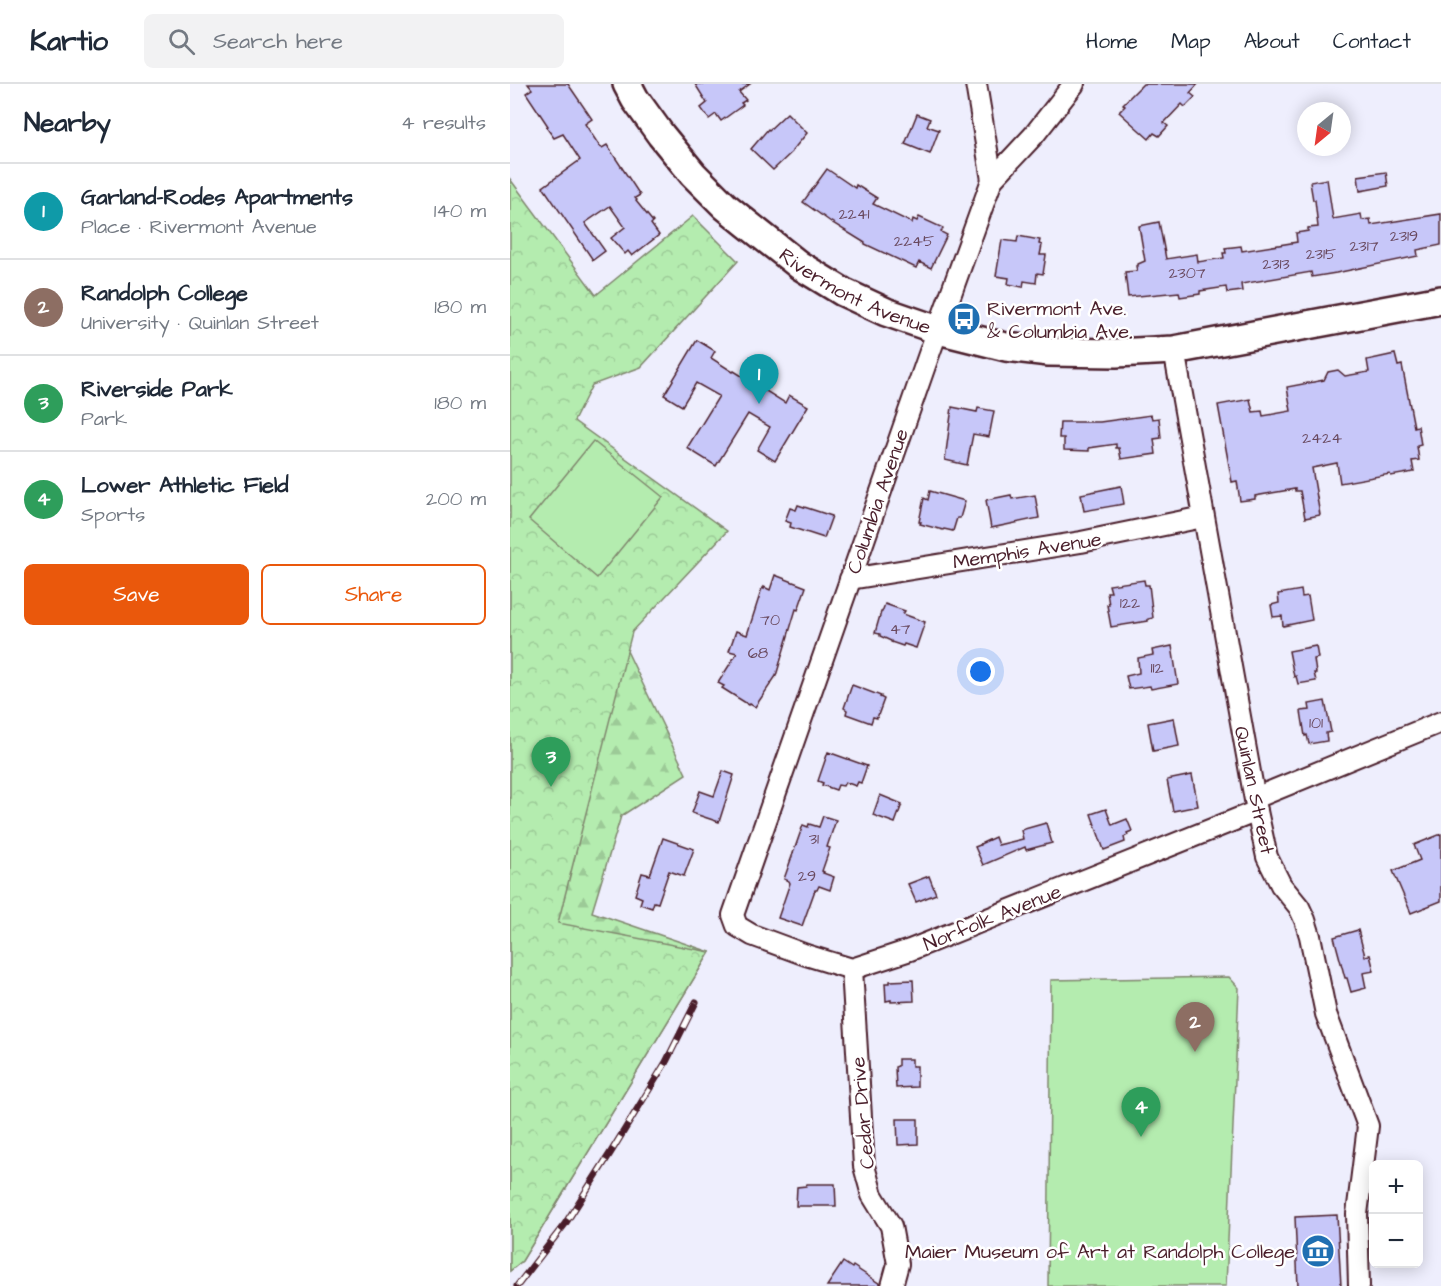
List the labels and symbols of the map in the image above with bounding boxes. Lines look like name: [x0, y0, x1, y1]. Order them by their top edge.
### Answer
north arrow: [1297, 102, 1351, 156]
house number: 2241: [838, 203, 870, 225]
house number: 2319: [1390, 225, 1418, 247]
house number: 2245: [894, 230, 935, 252]
house number: 2317: [1349, 235, 1379, 257]
street label: Rivermont Avenue: [773, 241, 935, 342]
house number: 2315: [1306, 243, 1337, 265]
house number: 2313: [1262, 253, 1290, 275]
house number: 2307: [1168, 262, 1206, 284]
place label: Rivermont Ave. & Columbia Ave.: [987, 295, 1132, 346]
bus stop icon: Rivermont Ave. & Columbia Ave.: [946, 301, 982, 337]
pin: 1: [740, 354, 778, 404]
street label: Columbia Avenue: [840, 425, 916, 578]
house number: 2424: [1302, 427, 1342, 449]
street label: Memphis Avenue: [951, 525, 1104, 577]
house number: 122: [1120, 592, 1140, 614]
house number: 70: [760, 609, 780, 631]
house number: 47: [890, 618, 911, 640]
house number: 68: [748, 642, 768, 664]
your location: [966, 657, 995, 686]
house number: 112: [1150, 657, 1164, 679]
house number: 101: [1309, 712, 1323, 734]
street label: Quinlan Street: [1227, 723, 1281, 857]
pin: 3: [532, 738, 570, 787]
house number: 31: [809, 828, 819, 850]
house number: 29: [798, 865, 816, 887]
street label: Norfolk Avenue: [919, 877, 1066, 958]
pin: 2: [1176, 1002, 1214, 1052]
street label: Cedar Drive: [844, 1055, 882, 1170]
pin: 4: [1122, 1088, 1160, 1137]
museum icon: Maier Museum of Art at Randolph College: [1300, 1233, 1336, 1269]
place label: Maier Museum of Art at Randolph College: [905, 1238, 1295, 1267]

